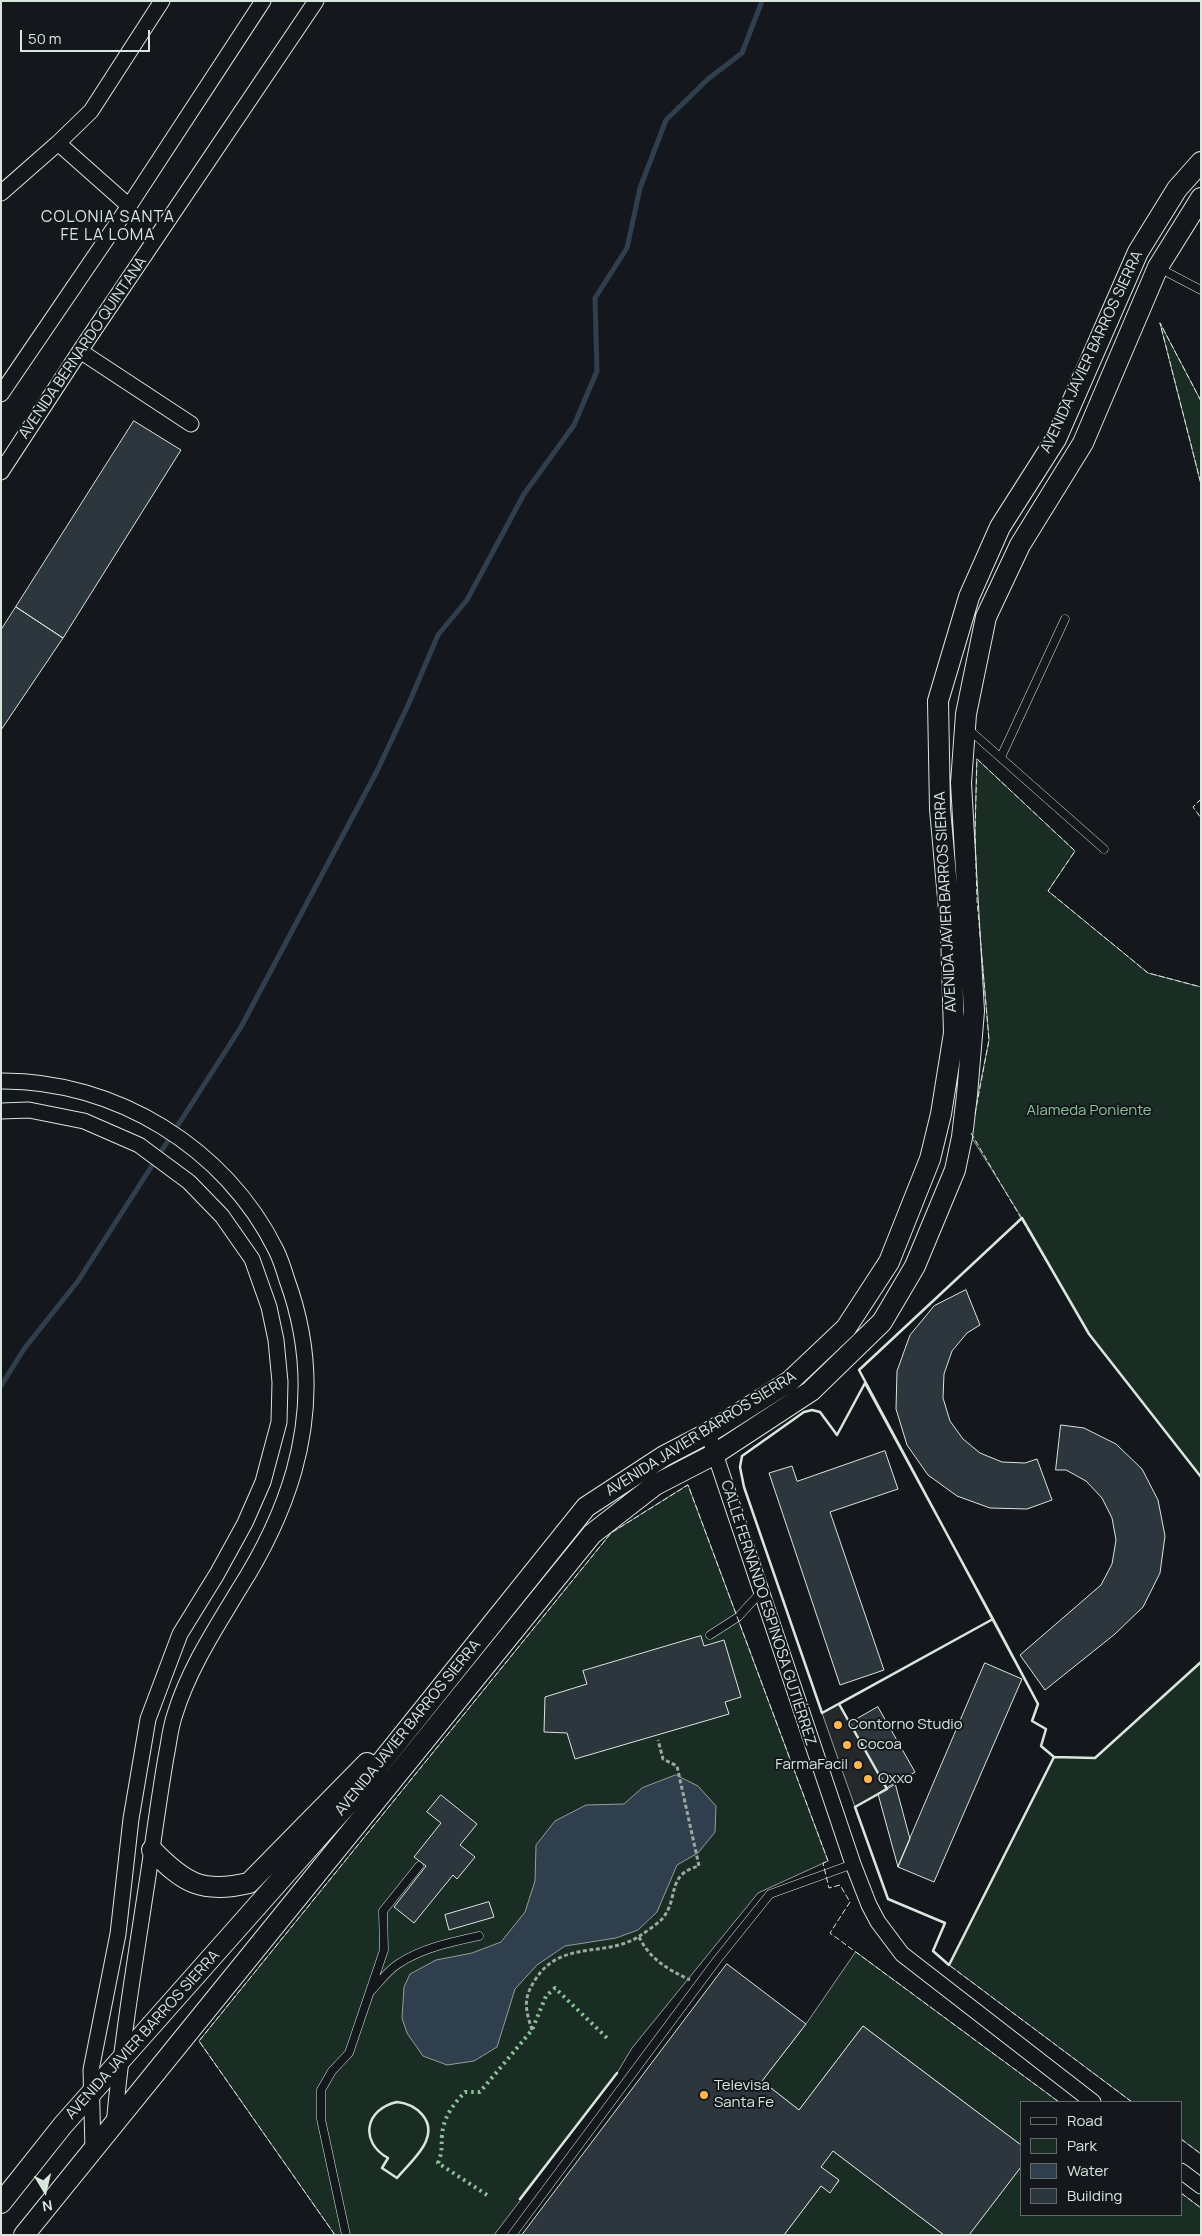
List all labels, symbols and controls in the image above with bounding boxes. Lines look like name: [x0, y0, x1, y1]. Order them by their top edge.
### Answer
scale bar: [22, 20, 152, 52]
text: 50 m: [28, 28, 62, 49]
district label: COLONIA SANTA FE LA LOMA: [39, 208, 177, 246]
street label: AVENIDA JAVIER BARROS SIERRA: [1037, 248, 1147, 456]
street label: AVENIDA BERNARDO QUINTANA: [15, 254, 151, 442]
street label: AVENIDA JAVIER BARROS SIERRA: [931, 791, 961, 1013]
park label: Alameda Poniente: [1026, 1102, 1152, 1120]
street label: AVENIDA JAVIER BARROS SIERRA: [602, 1368, 800, 1500]
street label: CALLE FERNANDO ESPINOSA GUTIÉRREZ: [716, 1478, 820, 1748]
street label: AVENIDA JAVIER BARROS SIERRA: [331, 1636, 485, 1820]
place label: Contorno Studio: [848, 1716, 963, 1734]
marker: Contorno Studio: [832, 1719, 844, 1731]
place label: Cocoa: [857, 1736, 902, 1754]
marker: Cocoa: [841, 1739, 853, 1751]
place label: FarmaFacil: [775, 1756, 848, 1774]
marker: FarmaFacil: [852, 1759, 864, 1771]
place label: Oxxo: [878, 1770, 913, 1788]
marker: Oxxo: [862, 1773, 874, 1785]
street label: AVENIDA JAVIER BARROS SIERRA: [62, 1947, 224, 2123]
place label: Televisa Santa Fe: [714, 2077, 774, 2112]
marker: Televisa Santa Fe: [698, 2089, 710, 2101]
legend: [1020, 2101, 1182, 2216]
text: Road: [1067, 2110, 1103, 2131]
text: Park: [1067, 2135, 1097, 2156]
text: Water: [1067, 2160, 1109, 2181]
north arrow: [20, 2166, 70, 2216]
text: Building: [1067, 2185, 1122, 2206]
text: N: [41, 2196, 54, 2216]

